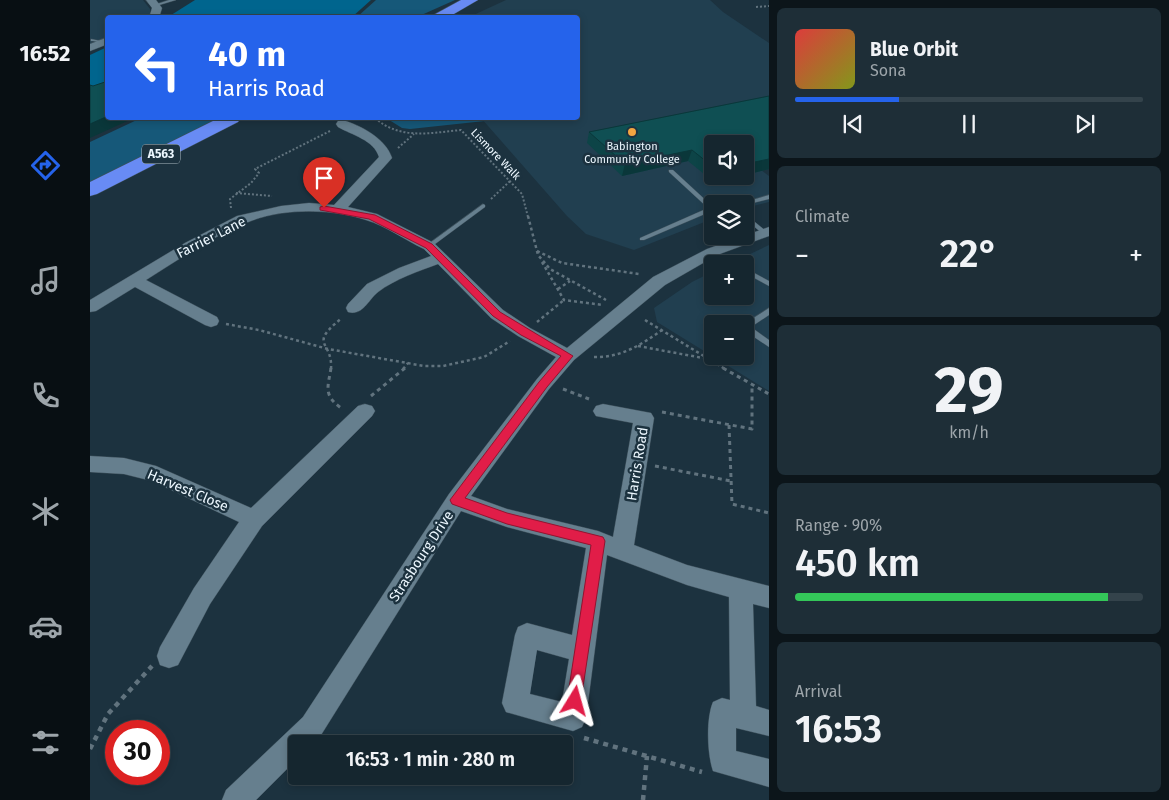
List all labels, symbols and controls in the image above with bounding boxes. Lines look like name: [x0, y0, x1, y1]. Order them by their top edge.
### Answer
text: 40 m: [208, 33, 286, 75]
icon: left: [125, 35, 190, 100]
text: Blue Orbit: [870, 38, 958, 61]
text: 16:52: [20, 40, 70, 67]
text: Sona: [870, 61, 906, 80]
text: Harris Road: [208, 75, 325, 102]
icon: previous: [839, 110, 867, 138]
icon: pause: [955, 110, 983, 138]
icon: next: [1071, 110, 1099, 138]
street label: Lismore Walk: [468, 126, 523, 183]
marker: Babington Community College: [626, 126, 638, 138]
map controls: [704, 135, 754, 365]
button: sound: [704, 135, 754, 185]
place label: Babington Community College: [584, 140, 680, 166]
road number: A563: [142, 144, 180, 164]
icon: directions: [28, 148, 63, 183]
pin: [303, 157, 345, 208]
icon: arrive: [310, 164, 338, 192]
button: layers: [704, 195, 754, 245]
text: Climate: [795, 207, 850, 226]
street label: Farrier Lane: [174, 213, 249, 262]
text: 22°: [940, 231, 998, 277]
text: −: [795, 239, 809, 272]
text: +: [1129, 239, 1143, 272]
button: +: [704, 255, 754, 305]
icon: music: [28, 263, 63, 298]
button: −: [704, 315, 754, 365]
text: 29: [934, 351, 1004, 429]
icon: phone: [28, 378, 63, 413]
text: km/h: [949, 423, 989, 442]
street label: Harris Road: [623, 426, 652, 502]
street label: Harvest Close: [145, 466, 231, 515]
icon: climate: [28, 494, 63, 529]
street label: Strasbourg Drive: [386, 508, 457, 605]
text: Range · 90%: [795, 516, 882, 535]
text: 450 km: [795, 540, 920, 586]
icon: car: [28, 609, 63, 644]
position arrow: [548, 674, 600, 726]
text: Arrival: [795, 682, 842, 701]
text: 16:53: [795, 706, 882, 752]
speed limit sign: 30: [105, 720, 170, 785]
icon: filters: [28, 725, 63, 760]
text: 16:53 · 1 min · 280 m: [346, 748, 515, 771]

